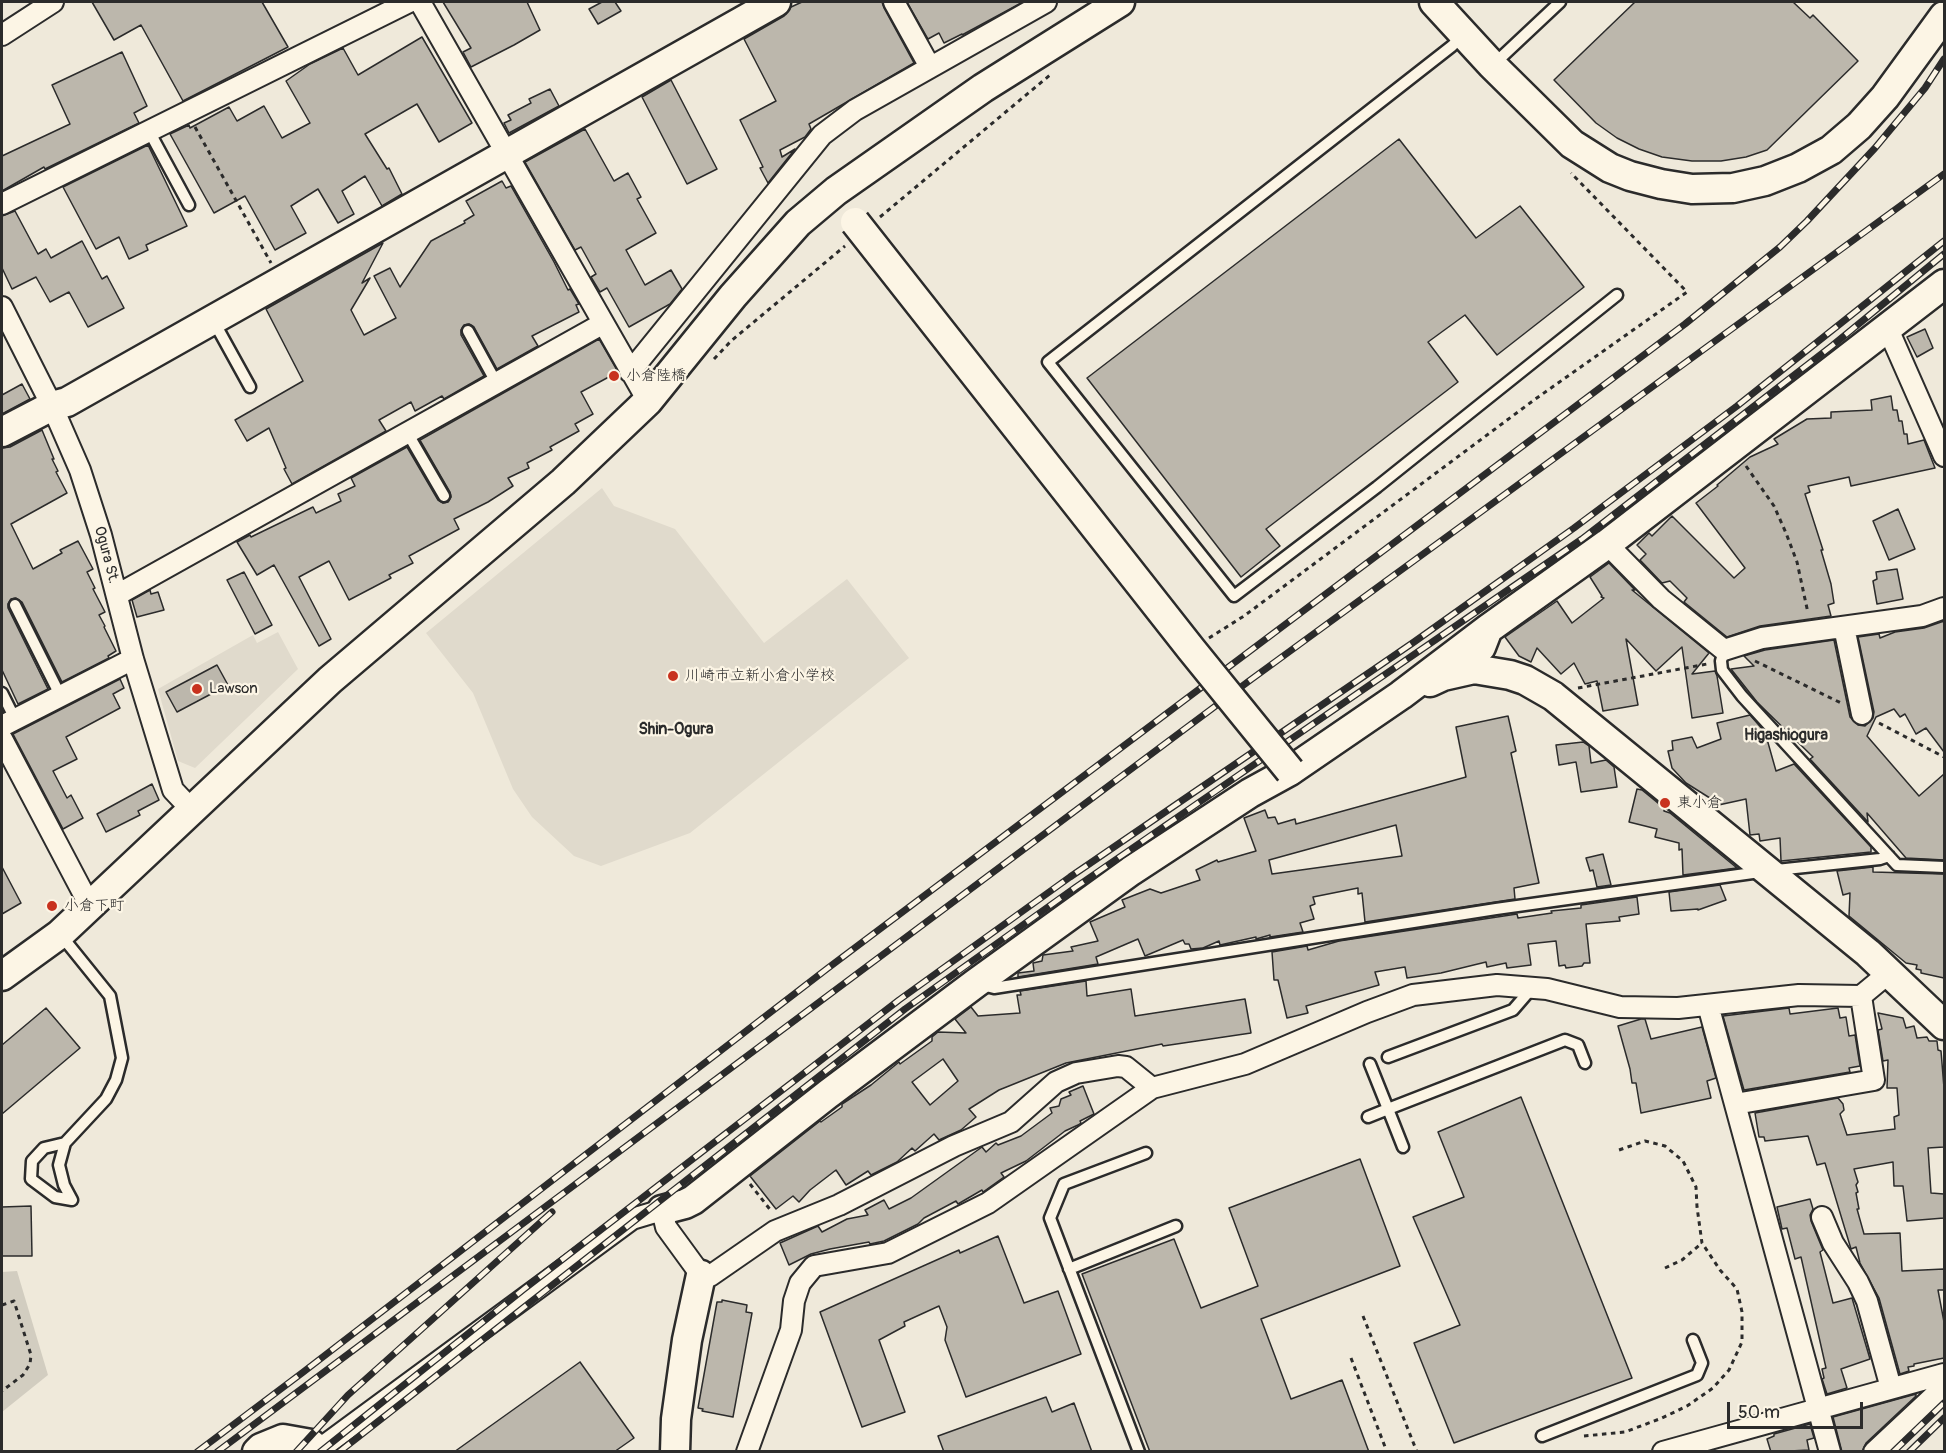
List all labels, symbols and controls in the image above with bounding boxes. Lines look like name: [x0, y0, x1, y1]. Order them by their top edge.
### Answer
place label: 小倉陸橋: [626, 367, 686, 385]
marker: 小倉陸橋: [607, 369, 621, 383]
street label: Ogura St.: [90, 525, 122, 585]
place label: 川崎市立新小倉小学校: [685, 667, 835, 685]
marker: 川崎市立新小倉小学校: [666, 669, 680, 683]
place label: Lawson: [209, 680, 258, 698]
marker: Lawson: [190, 682, 204, 696]
district label: Shin-Ogura: [639, 720, 713, 740]
district label: Higashiogura: [1744, 726, 1828, 746]
place label: 東小倉: [1677, 794, 1722, 812]
marker: 東小倉: [1658, 796, 1672, 810]
place label: 小倉下町: [64, 897, 124, 915]
marker: 小倉下町: [45, 899, 59, 913]
scale bar: [1730, 1390, 1866, 1428]
text: 50 m: [1738, 1401, 1780, 1424]

